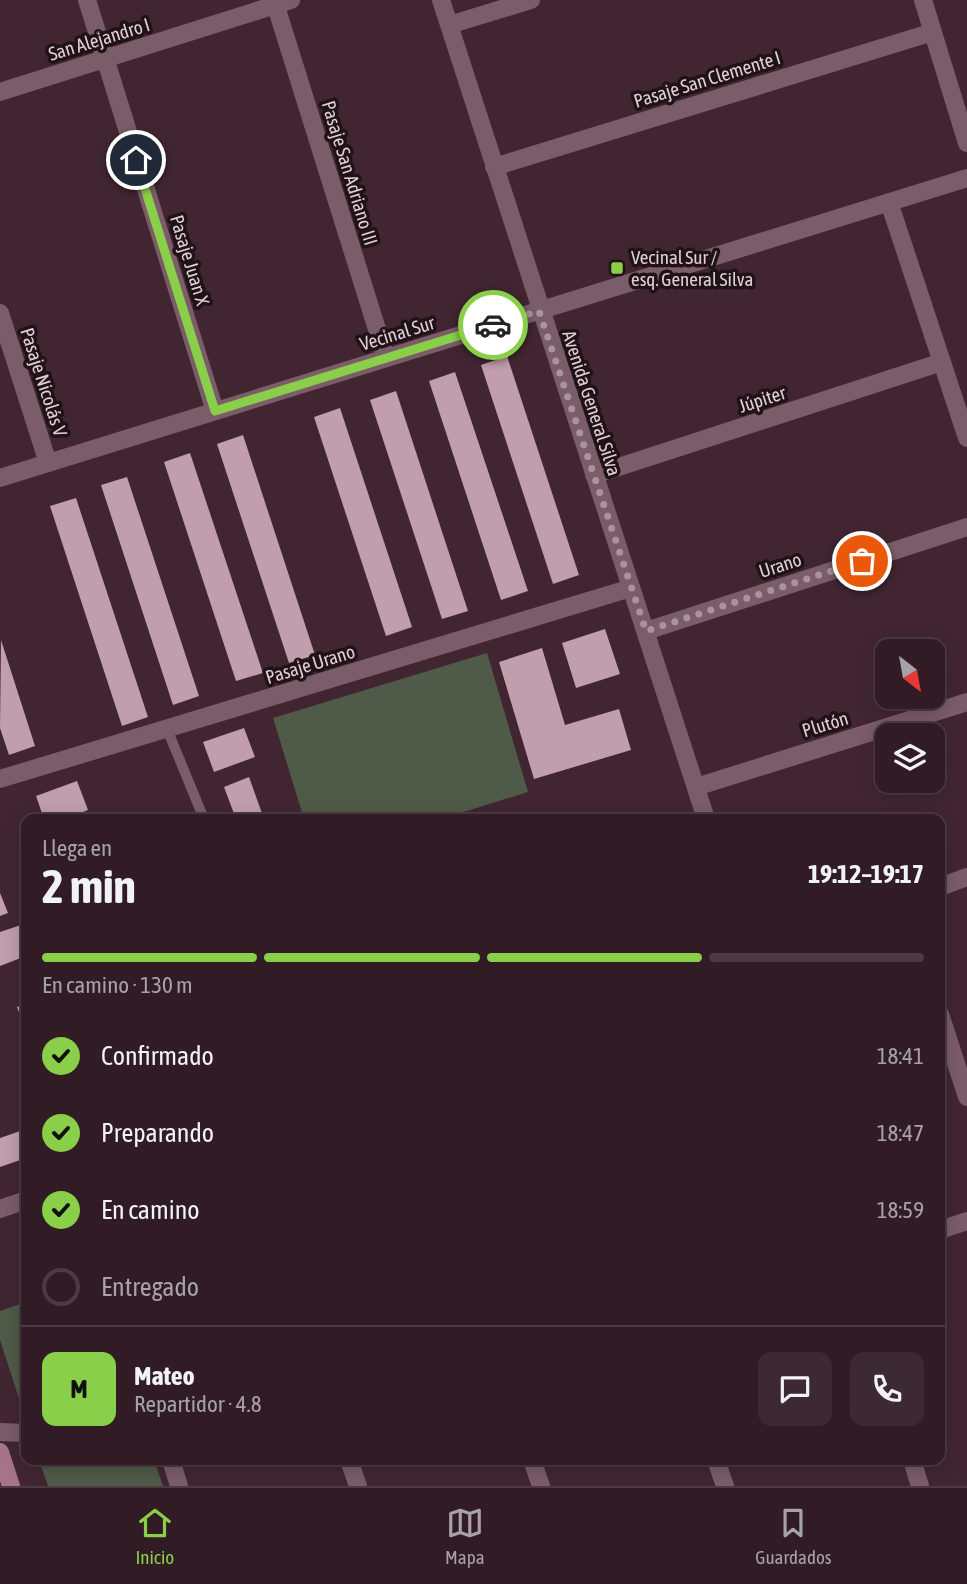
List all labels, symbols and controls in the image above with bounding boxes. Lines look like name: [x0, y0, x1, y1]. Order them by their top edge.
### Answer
street label: San Alejandro I: [46, 13, 152, 65]
street label: Pasaje San Clemente I: [631, 46, 783, 112]
street label: Pasaje San Adriano III: [318, 98, 382, 248]
pin: [106, 130, 166, 190]
icon: home: [117, 141, 155, 179]
street label: Pasaje Juan X: [166, 212, 214, 308]
place label: Vecinal Sur / esq. General Silva: [631, 246, 753, 290]
marker: Vecinal Sur / esq. General Silva: [609, 260, 625, 276]
courier: [458, 290, 528, 360]
icon: car: [474, 306, 512, 344]
street label: Vecinal Sur: [357, 311, 437, 355]
street label: Pasaje Nicolás V: [16, 325, 72, 440]
street label: Avenida General Silva: [558, 328, 626, 478]
street label: Júpiter: [736, 381, 789, 417]
pin: [832, 531, 892, 591]
icon: bag: [843, 542, 881, 580]
street label: Urano: [756, 548, 804, 582]
north arrow: [875, 639, 945, 709]
map controls: [875, 639, 945, 793]
street label: Pasaje Urano: [263, 640, 357, 688]
street label: Plutón: [799, 707, 851, 741]
button: layers: [875, 723, 945, 793]
text: Llega en: [42, 835, 112, 861]
text: 19:12–19:17: [808, 859, 924, 889]
text: 2 min: [42, 860, 136, 913]
text: En camino · 130 m: [42, 972, 193, 998]
icon: check: [42, 1037, 80, 1075]
text: Confirmado: [101, 1041, 214, 1071]
text: 18:41: [877, 1043, 924, 1069]
icon: check: [42, 1114, 80, 1152]
text: Preparando: [101, 1118, 214, 1148]
text: 18:47: [877, 1120, 924, 1146]
icon: check: [42, 1191, 80, 1229]
text: En camino: [101, 1195, 200, 1225]
text: 18:59: [877, 1197, 924, 1223]
text: Entregado: [101, 1272, 199, 1302]
button: chat: [758, 1352, 832, 1426]
button: phone: [850, 1352, 924, 1426]
text: Mateo: [134, 1361, 195, 1391]
text: M: [70, 1374, 88, 1404]
text: Repartidor · 4.8: [134, 1391, 261, 1417]
tab: Inicio: [135, 1504, 174, 1568]
tab: Mapa: [445, 1504, 484, 1568]
tab: Guardados: [755, 1504, 832, 1568]

